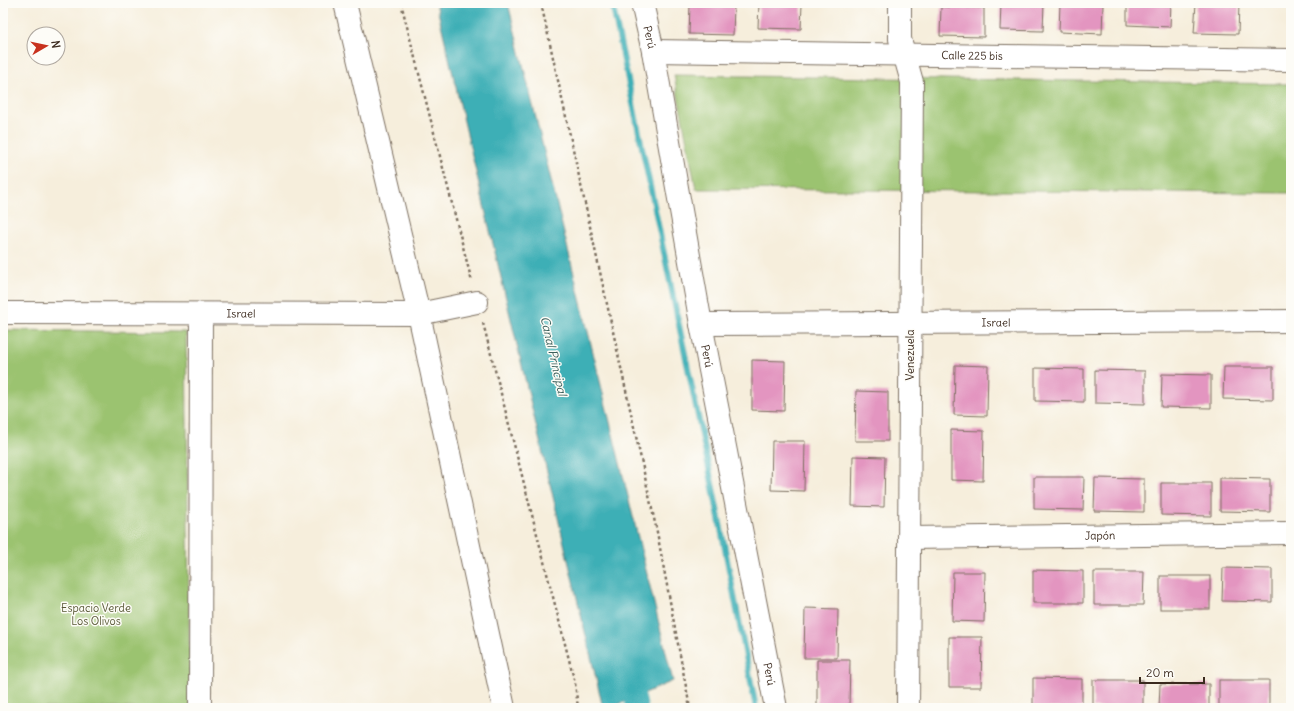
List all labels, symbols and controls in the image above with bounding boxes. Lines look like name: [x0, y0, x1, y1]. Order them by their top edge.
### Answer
street label: Perú: [640, 24, 659, 50]
north arrow: [26, 26, 66, 66]
text: N: [48, 40, 63, 49]
street label: Calle 225 bis: [941, 48, 1003, 63]
street label: Israel: [227, 307, 255, 321]
water label: Canal Principal: [538, 315, 571, 399]
street label: Israel: [982, 315, 1010, 330]
street label: Venezuela: [903, 330, 917, 380]
street label: Perú: [698, 343, 716, 369]
street label: Japón: [1085, 528, 1115, 543]
park label: Espacio Verde Los Olivos: [61, 601, 131, 628]
scale bar: [1140, 659, 1204, 685]
street label: Perú: [760, 661, 779, 687]
text: 20 m: [1146, 665, 1174, 680]

